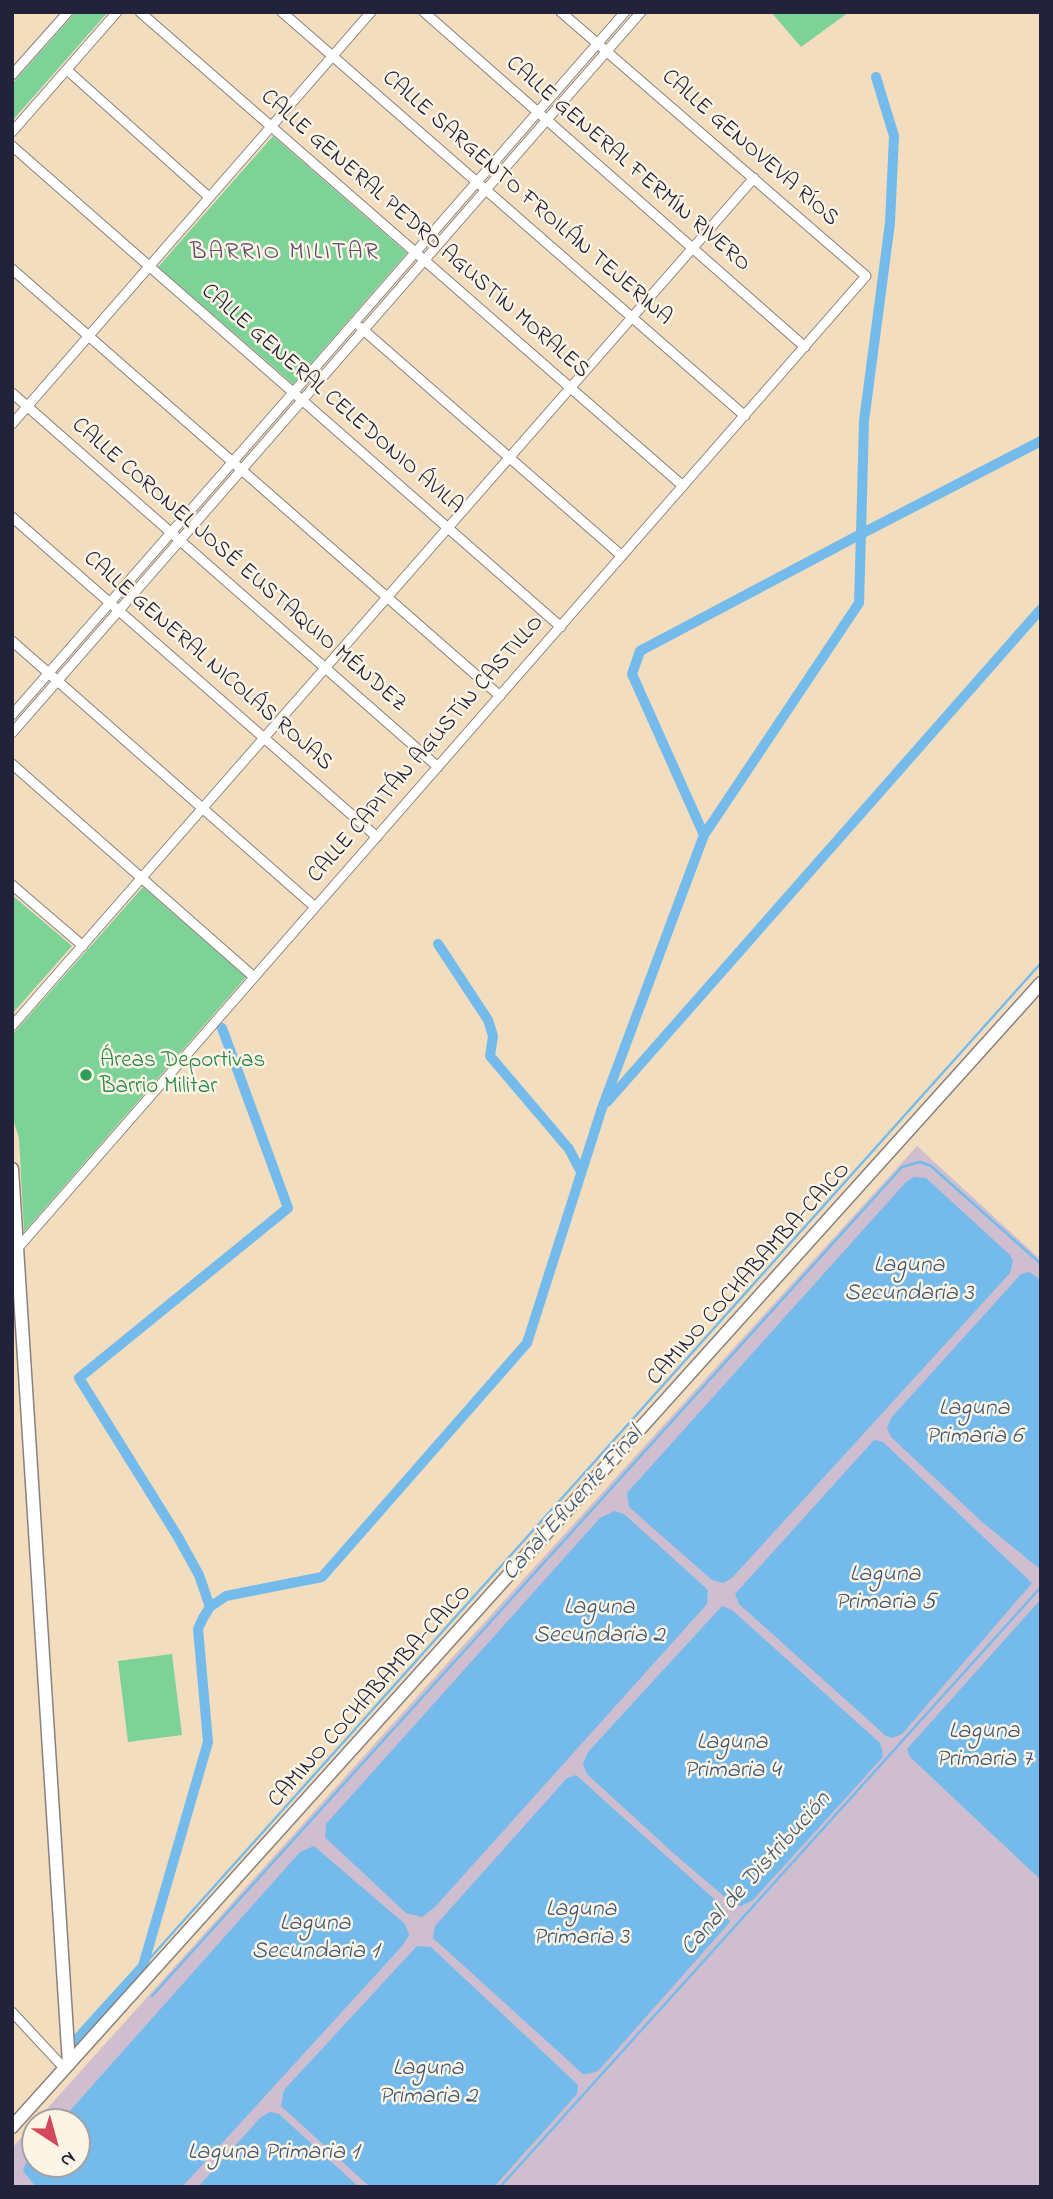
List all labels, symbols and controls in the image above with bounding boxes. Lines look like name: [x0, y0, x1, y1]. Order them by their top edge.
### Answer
street label: CALLE GENERAL FERMÍN RIVERO: [499, 51, 755, 279]
street label: CALLE GENOVEVA RÍOS: [655, 64, 843, 234]
street label: CALLE SARGENTO FROILÁN TEJERINA: [375, 65, 677, 333]
street label: CALLE GENERAL PEDRO AGUSTÍN MORALES: [254, 84, 594, 386]
district label: BARRIO MILITAR: [192, 240, 378, 268]
street label: CALLE GENERAL CELEDONIO ÁVILA: [194, 279, 468, 521]
street label: CALLE CORONEL JOSÉ EUSTAQUIO MÉNDEZ: [65, 413, 411, 719]
street label: CALLE GENERAL NICOLÁS ROJAS: [76, 546, 338, 778]
street label: CALLE CAPITÁN AGUSTÍN CASTILLO: [303, 610, 551, 890]
place label: Áreas Deportivas Barrio Militar: [100, 1048, 265, 1102]
marker: Áreas Deportivas Barrio Militar: [78, 1067, 94, 1083]
street label: CAMINO COCHABAMBA-CAICO: [642, 1158, 858, 1392]
water label: Laguna Secundaria 3: [844, 1253, 974, 1309]
water label: Laguna Primaria 6: [925, 1396, 1023, 1452]
water label: Canal Efluente Final: [497, 1422, 651, 1588]
water label: Laguna Primaria 5: [835, 1562, 935, 1618]
street label: CAMINO COCHABAMBA-CAICO: [263, 1580, 479, 1814]
water label: Laguna Secundaria 2: [533, 1595, 665, 1651]
water label: Laguna Primaria 7: [936, 1719, 1032, 1775]
water label: Laguna Primaria 4: [684, 1730, 780, 1786]
water label: Canal de Distribución: [676, 1787, 838, 1963]
water label: Laguna Primaria 3: [533, 1897, 629, 1953]
water label: Laguna Secundaria 1: [251, 1911, 379, 1967]
water label: Laguna Primaria 2: [379, 2056, 477, 2112]
north arrow: [21, 2108, 91, 2178]
water label: Laguna Primaria 1: [187, 2140, 359, 2168]
text: N: [54, 2144, 81, 2173]

